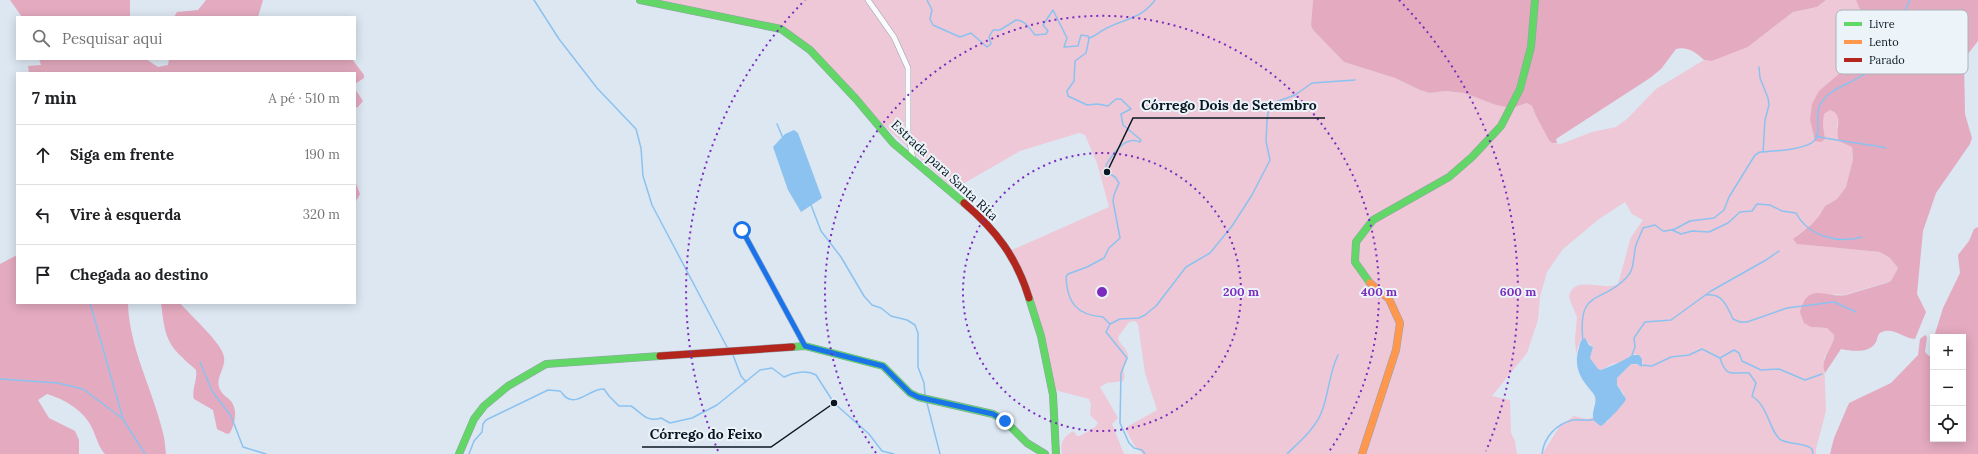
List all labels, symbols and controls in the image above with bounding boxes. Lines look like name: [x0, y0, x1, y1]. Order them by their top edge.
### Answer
legend: [1836, 10, 1968, 74]
search box: [16, 16, 356, 60]
text: Livre: [1869, 17, 1895, 31]
icon: search: [30, 27, 52, 49]
text: Pesquisar aqui: [62, 29, 162, 48]
text: Lento: [1869, 35, 1899, 49]
text: Parado: [1869, 53, 1905, 67]
text: 7 min: [32, 87, 77, 109]
text: A pé · 510 m: [269, 90, 340, 107]
callout: Córrego Dois de Setembro: [1133, 92, 1325, 118]
text: Córrego Dois de Setembro: [1141, 96, 1317, 114]
street label: Estrada para Santa Rita: [888, 116, 1002, 225]
icon: ahead: [32, 144, 54, 166]
text: Siga em frente: [70, 145, 174, 164]
text: 190 m: [305, 146, 340, 163]
icon: left: [32, 204, 54, 226]
text: Vire à esquerda: [70, 205, 181, 224]
text: 320 m: [303, 206, 340, 223]
route start: [733, 221, 751, 239]
icon: arrive: [32, 264, 54, 286]
text: Chegada ao destino: [70, 265, 208, 284]
text: 200 m: [1223, 284, 1259, 299]
text: 400 m: [1361, 284, 1397, 299]
text: 600 m: [1500, 284, 1536, 299]
centre of rings: [1095, 285, 1109, 299]
map controls: [1930, 334, 1966, 442]
button: +: [1930, 334, 1966, 370]
button: −: [1930, 370, 1966, 406]
button: locate: [1930, 406, 1966, 442]
route end: [996, 412, 1014, 430]
callout: Córrego do Feixo: [642, 421, 771, 447]
text: Córrego do Feixo: [650, 425, 762, 443]

